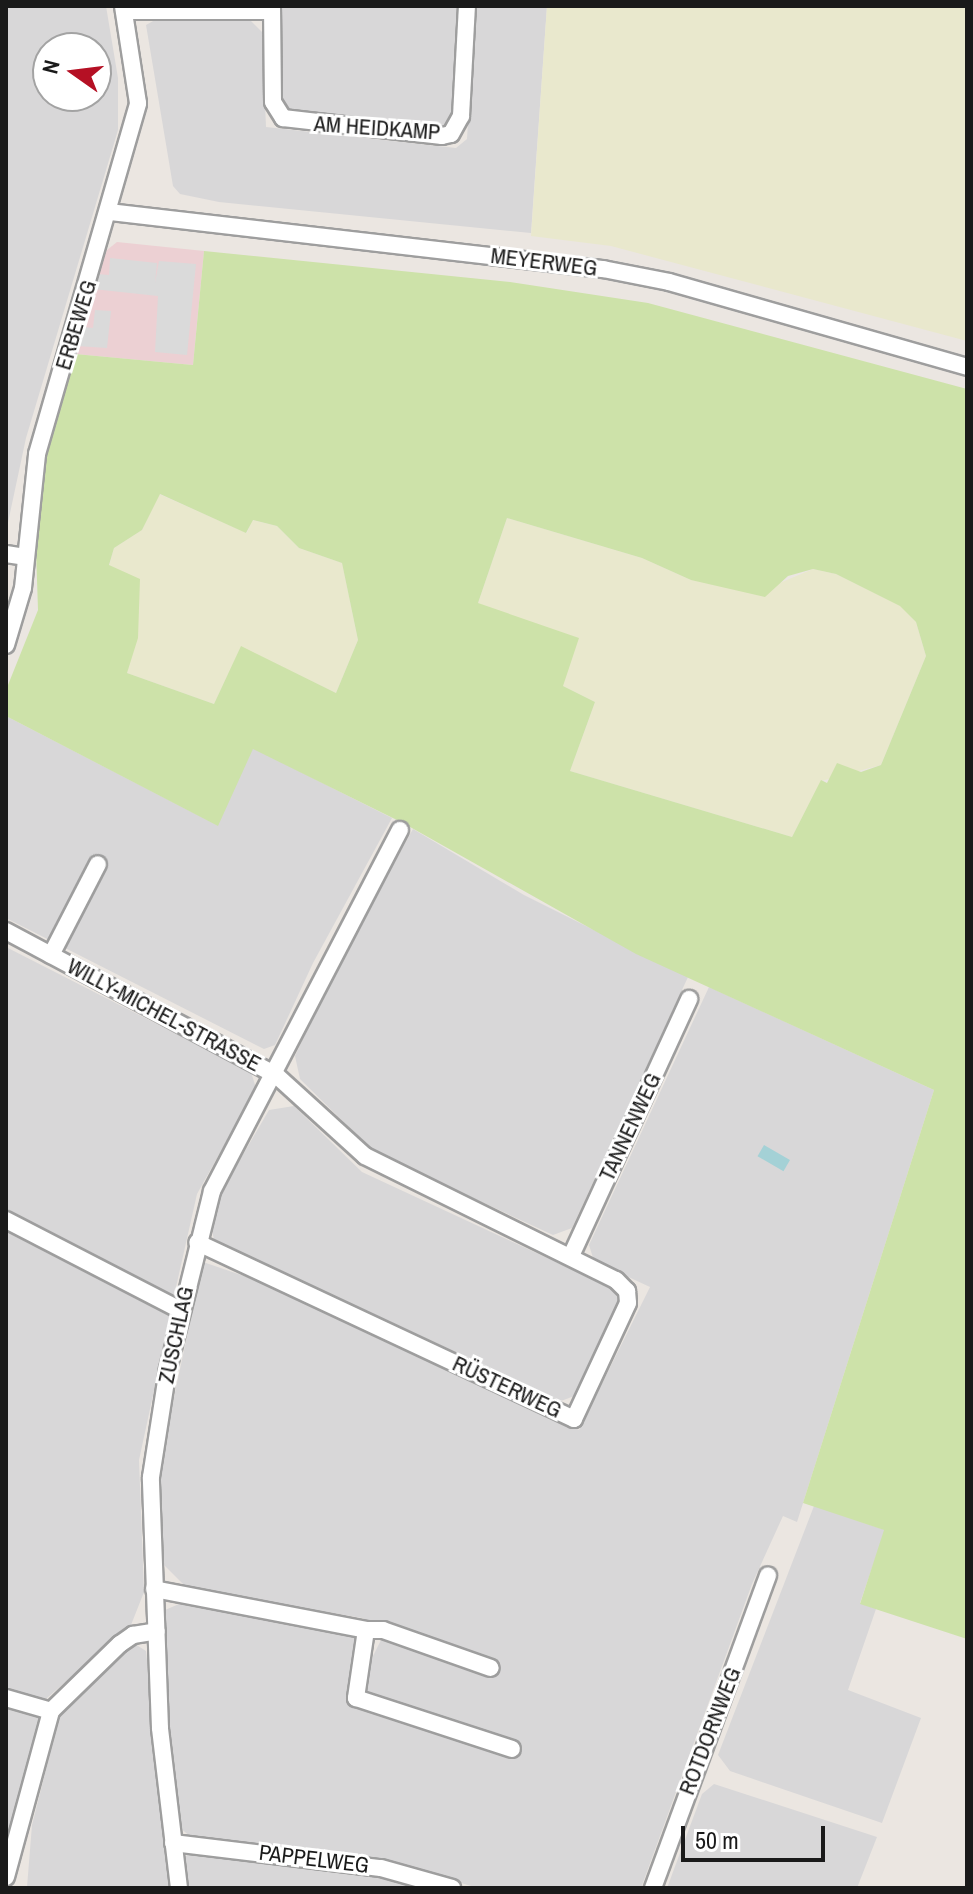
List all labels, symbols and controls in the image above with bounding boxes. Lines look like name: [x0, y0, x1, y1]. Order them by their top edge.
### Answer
north arrow: [32, 32, 112, 112]
text: N: [35, 57, 67, 77]
street label: AM HEIDKAMP: [313, 110, 441, 146]
street label: MEYERWEG: [489, 242, 599, 282]
street label: ERBEWEG: [50, 277, 102, 373]
street label: WILLY-MICHEL-STRASSE: [63, 953, 265, 1077]
street label: TANNENWEG: [594, 1069, 666, 1185]
street label: ZUSCHLAG: [153, 1284, 199, 1386]
street label: RÜSTERWEG: [448, 1350, 566, 1424]
street label: ROTDORNWEG: [674, 1664, 746, 1798]
scale bar: [685, 1810, 829, 1860]
text: 50 m: [695, 1824, 739, 1856]
street label: PAPPELWEG: [257, 1839, 371, 1879]

